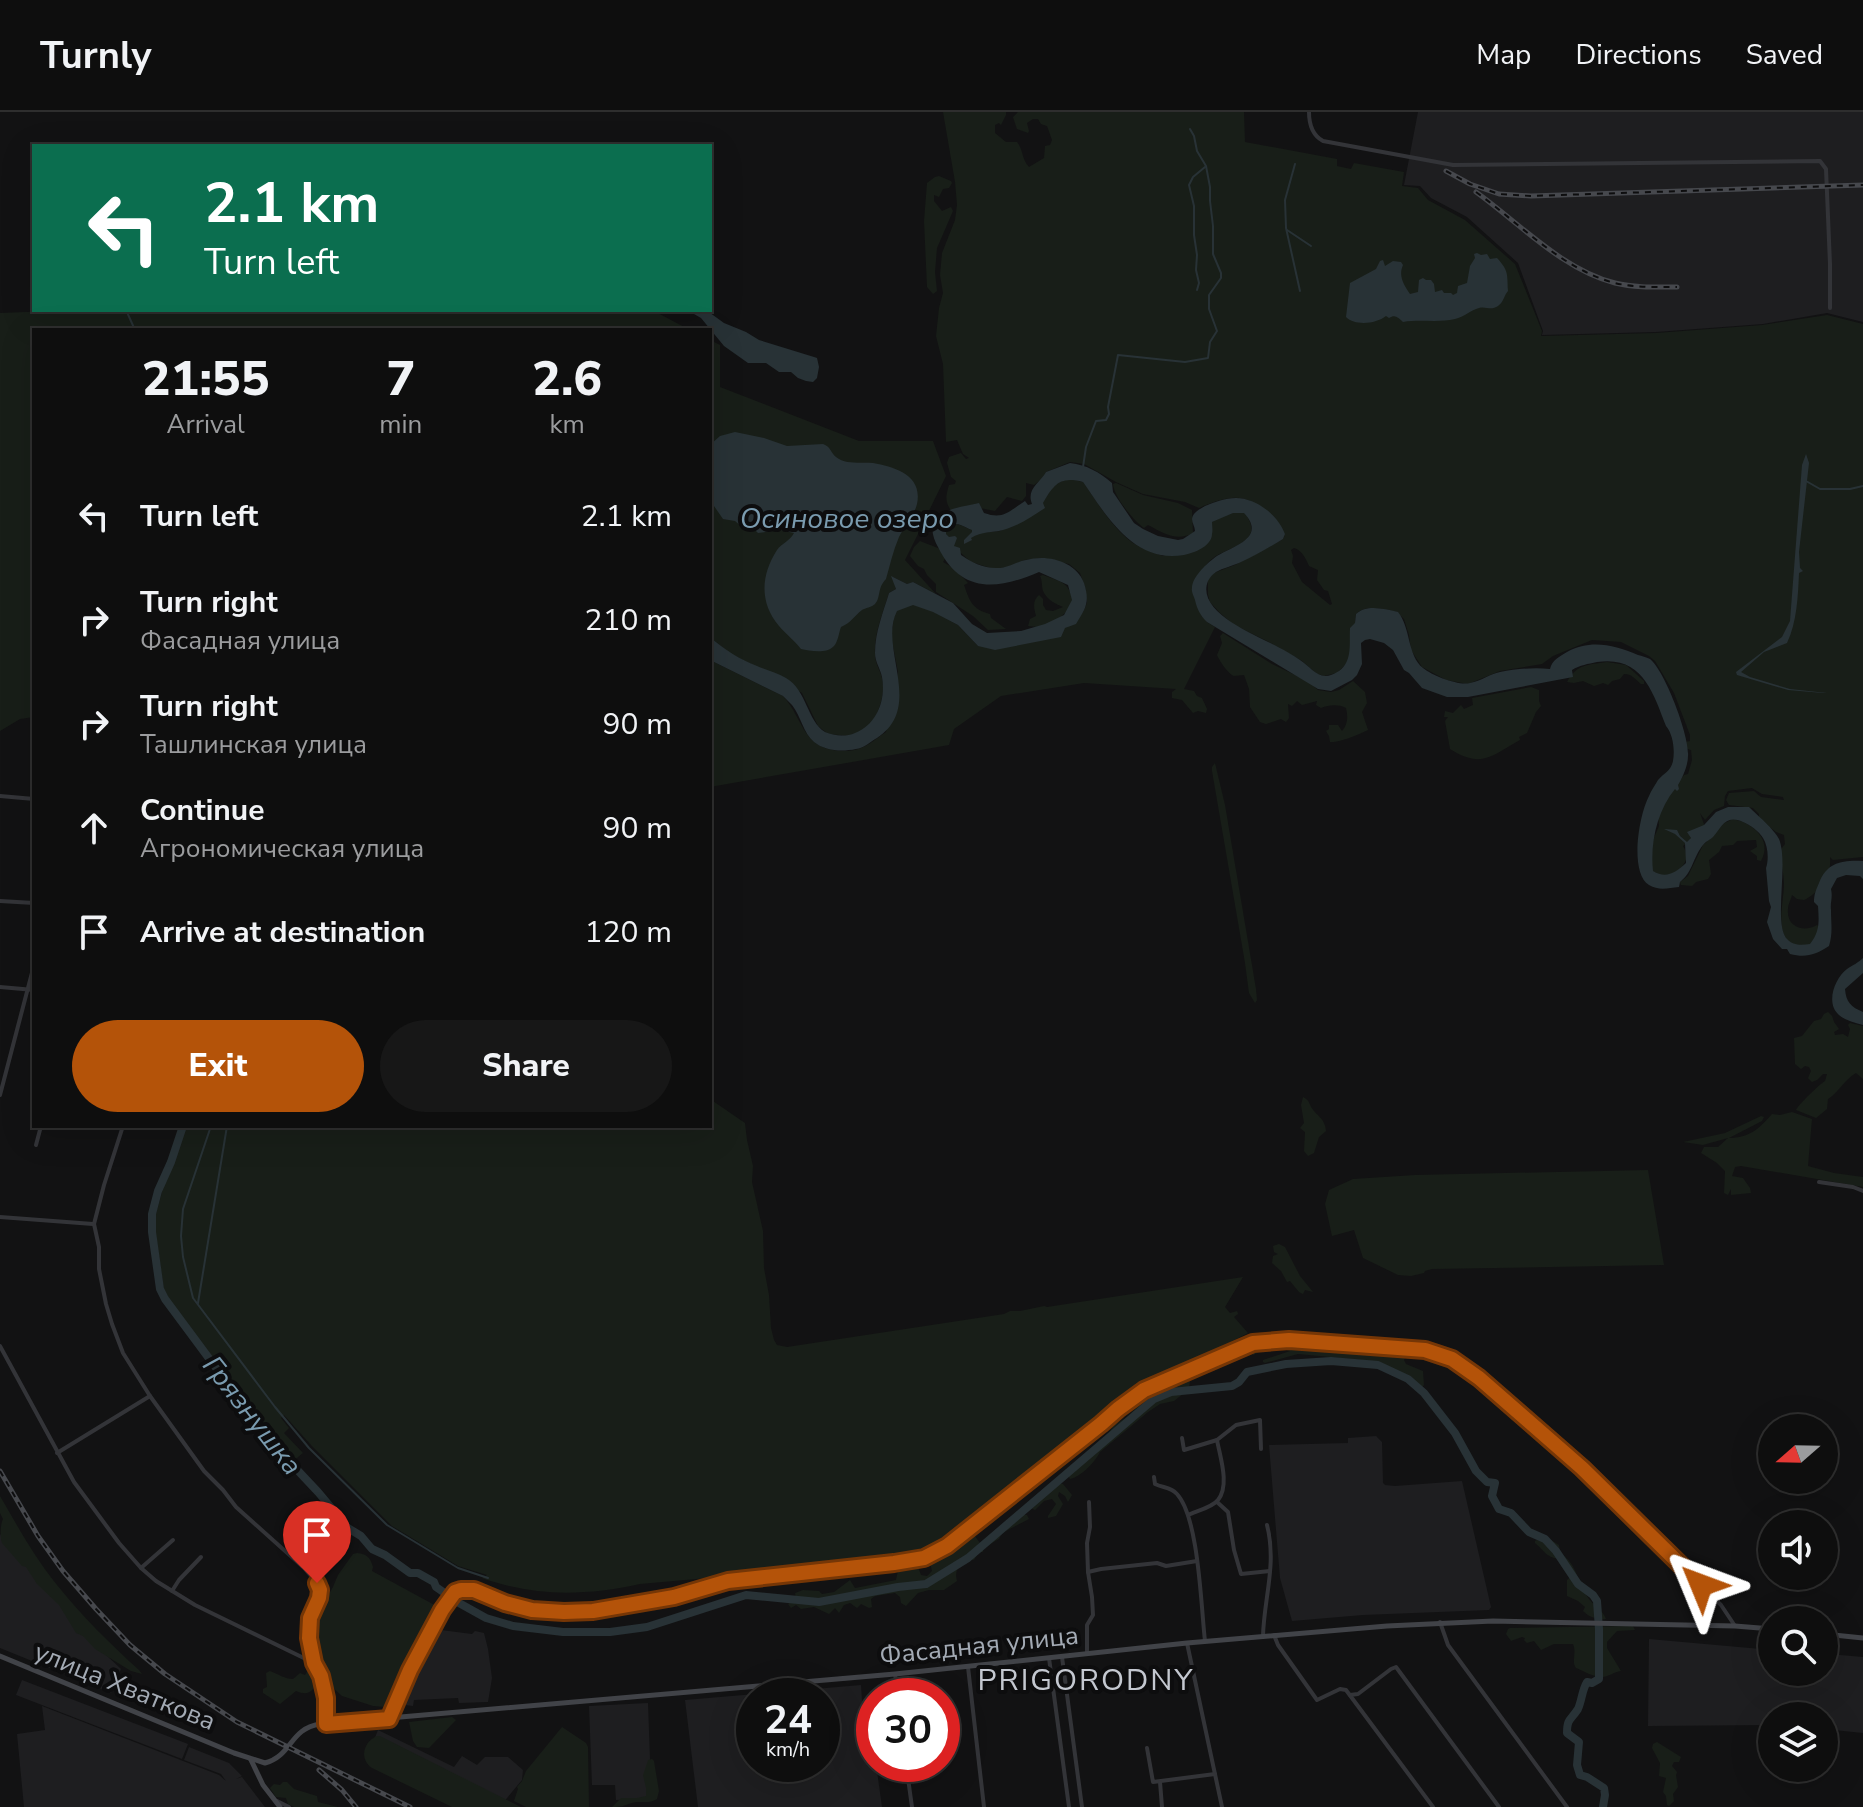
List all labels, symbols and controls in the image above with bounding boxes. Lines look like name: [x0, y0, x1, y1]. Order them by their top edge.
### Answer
text: Turnly: [40, 30, 152, 81]
text: Map: [1476, 36, 1531, 74]
text: Directions: [1575, 36, 1702, 74]
text: Saved: [1746, 36, 1823, 74]
text: 2.1 km: [204, 165, 379, 242]
icon: left: [72, 176, 176, 280]
text: Turn left: [204, 238, 339, 287]
text: 21:55: [142, 346, 269, 412]
text: 7: [386, 346, 415, 412]
text: 2.6: [532, 346, 602, 412]
text: Arrival: [167, 407, 245, 442]
text: min: [379, 407, 422, 442]
text: km: [550, 407, 585, 442]
icon: left: [72, 494, 116, 538]
text: Turn left: [140, 496, 258, 537]
text: 2.1 km: [581, 496, 672, 537]
water label: Осиновое озеро: [740, 500, 954, 538]
text: Turn right: [140, 582, 278, 623]
icon: right: [72, 598, 116, 642]
text: 210 m: [585, 600, 672, 641]
text: Фасадная улица: [140, 623, 340, 658]
text: Turn right: [140, 686, 278, 727]
icon: right: [72, 702, 116, 746]
text: 90 m: [603, 704, 672, 745]
text: Ташлинская улица: [140, 727, 367, 762]
text: Continue: [140, 790, 265, 831]
icon: ahead: [72, 806, 116, 850]
text: 90 m: [603, 808, 672, 849]
text: Агрономическая улица: [140, 831, 424, 866]
icon: arrive: [72, 910, 116, 954]
text: Arrive at destination: [140, 912, 425, 953]
text: 120 m: [585, 912, 672, 953]
button: Exit: [72, 1020, 364, 1112]
button: Share: [380, 1020, 672, 1112]
water label: Грязнушка: [194, 1348, 311, 1483]
north arrow: [1758, 1414, 1838, 1494]
map controls: [1758, 1414, 1838, 1782]
pin: [283, 1501, 351, 1583]
button: sound: [1758, 1510, 1838, 1590]
icon: arrive: [295, 1513, 339, 1557]
position arrow: [1659, 1543, 1743, 1627]
button: search: [1758, 1606, 1838, 1686]
street label: Фасадная улица: [878, 1618, 1080, 1673]
street label: улица Хваткова: [29, 1634, 221, 1739]
district label: PRIGORODNY: [978, 1660, 1194, 1701]
speed limit sign: 30: [856, 1678, 960, 1782]
text: 24: [764, 1693, 812, 1747]
button: layers: [1758, 1702, 1838, 1782]
text: km/h: [766, 1736, 810, 1763]

